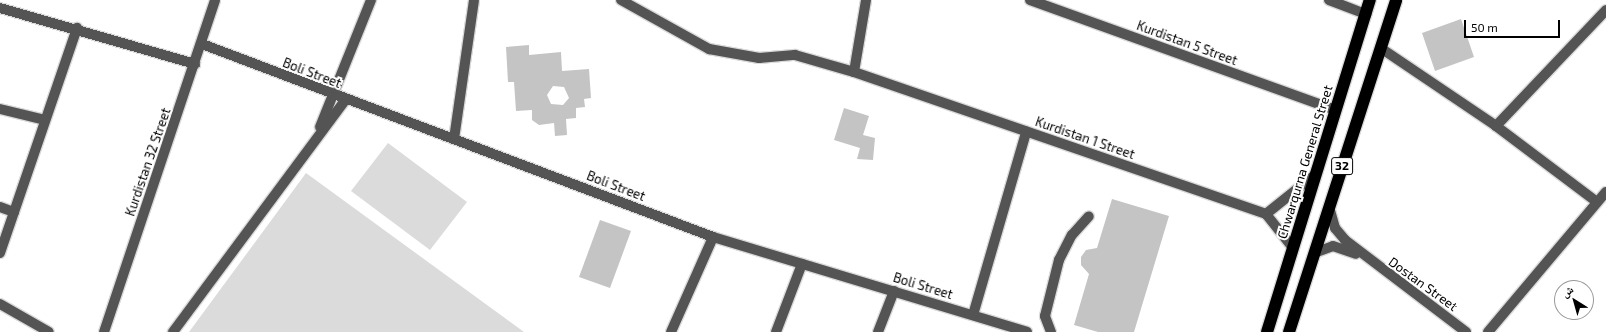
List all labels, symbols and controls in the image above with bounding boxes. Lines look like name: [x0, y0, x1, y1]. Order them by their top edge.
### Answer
scale bar: [1466, 12, 1562, 38]
street label: Kurdistan 5 Street: [1135, 18, 1239, 68]
text: 50 m: [1471, 20, 1498, 34]
street label: Boli Street: [280, 55, 344, 91]
street label: Chwarqurna General Street: [1274, 83, 1336, 241]
street label: Kurdistan 32 Street: [122, 106, 174, 218]
street label: Kurdistan 1 Street: [1033, 114, 1137, 162]
road number: 32: [1331, 156, 1353, 176]
street label: Boli Street: [584, 168, 648, 204]
street label: Dostan Street: [1386, 254, 1460, 314]
street label: Boli Street: [891, 270, 955, 302]
north arrow: [1554, 280, 1594, 320]
text: ش: [1559, 282, 1576, 300]

